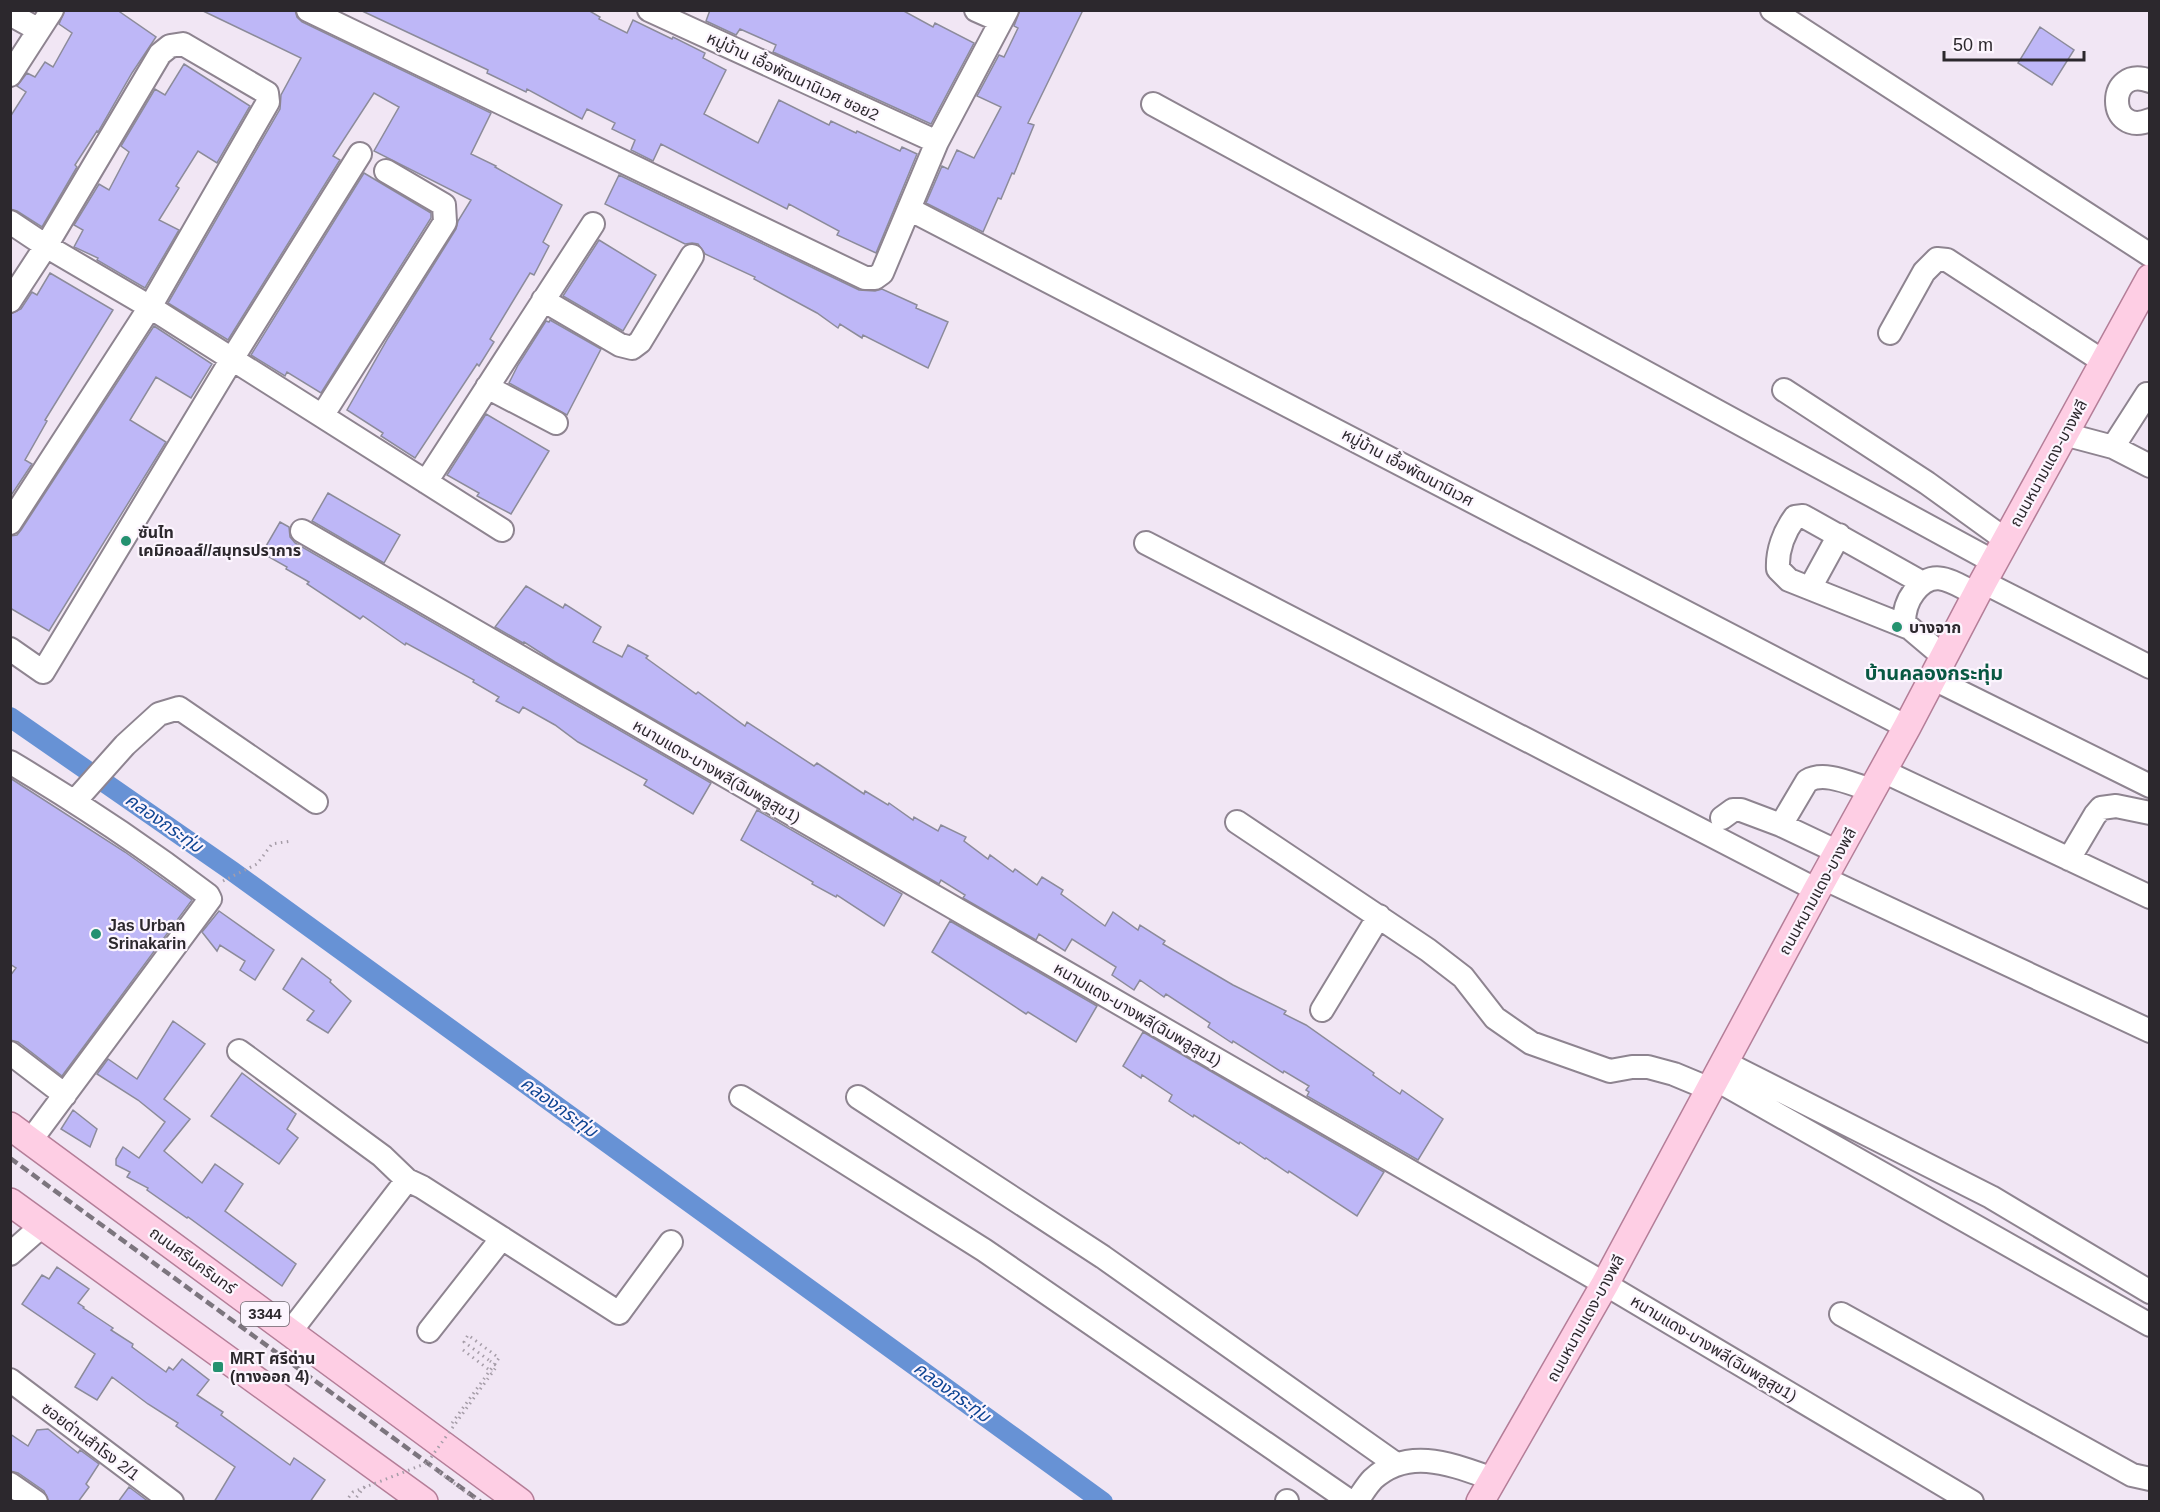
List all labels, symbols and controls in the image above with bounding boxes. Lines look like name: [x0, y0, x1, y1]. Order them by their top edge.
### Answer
scale bar: [1944, 24, 2084, 62]
street label: หมู่บ้าน เอื้อพัฒนานิเวศ ซอย2: [704, 26, 883, 125]
text: 50 m: [1953, 35, 1993, 55]
street label: ถนนหนามแดง-บางพลี: [2006, 397, 2090, 530]
street label: หมู่บ้าน เอื้อพัฒนานิเวศ: [1339, 423, 1478, 510]
place label: ซันไท เคมิคอลส์//สมุทรปราการ: [138, 524, 301, 560]
marker: ซันไท เคมิคอลส์//สมุทรปราการ: [119, 534, 133, 548]
place label: บางจาก: [1909, 619, 1961, 636]
marker: บางจาก: [1890, 620, 1904, 634]
district label: บ้านคลองกระทุ่ม: [1865, 662, 2003, 685]
street label: หนามแดง-บางพลี(ฉิมพลูสุข1): [630, 716, 803, 827]
water label: คลองกระทุ่ม: [121, 789, 208, 859]
street label: ถนนหนามแดง-บางพลี: [1775, 825, 1859, 958]
place label: Jas Urban Srinakarin: [108, 917, 186, 952]
marker: Jas Urban Srinakarin: [89, 927, 103, 941]
street label: หนามแดง-บางพลี(ฉิมพลูสุข1): [1051, 959, 1224, 1070]
water label: คลองกระทุ่ม: [517, 1073, 602, 1143]
street label: ถนนศรีนครินทร์: [146, 1224, 240, 1298]
street label: ถนนหนามแดง-บางพลี: [1543, 1252, 1627, 1385]
street label: หนามแดง-บางพลี(ฉิมพลูสุข1): [1627, 1292, 1800, 1406]
road number: 3344: [241, 1302, 289, 1326]
place label: MRT ศรีด่าน (ทางออก 4): [230, 1350, 315, 1385]
water label: คลองกระทุ่ม: [910, 1358, 995, 1428]
marker: MRT ศรีด่าน (ทางออก 4): [211, 1360, 225, 1374]
street label: ซอยด่านสำโรง 2/1: [39, 1399, 143, 1484]

